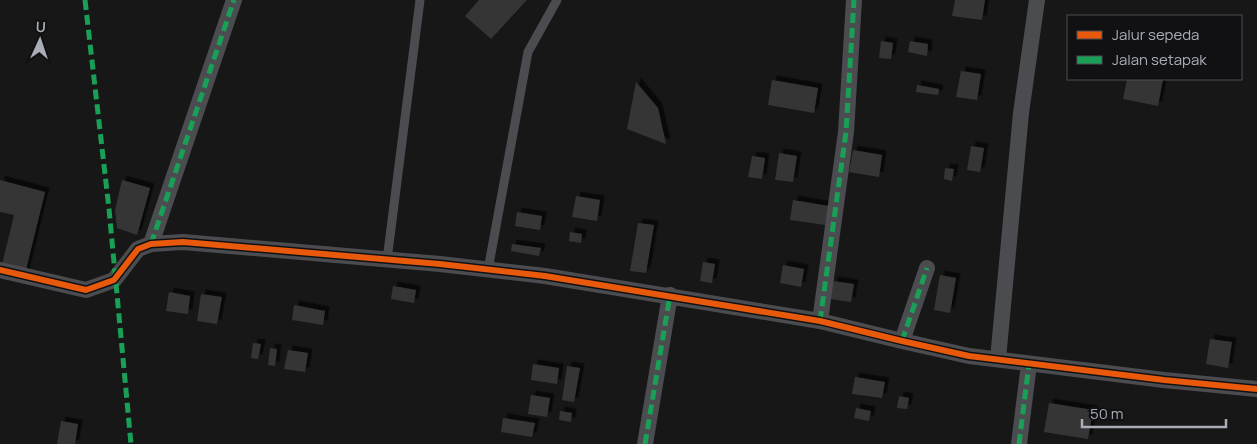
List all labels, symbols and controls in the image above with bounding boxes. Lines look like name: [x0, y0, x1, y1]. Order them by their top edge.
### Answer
north arrow: [15, 15, 65, 65]
legend: [1067, 15, 1242, 80]
text: U: [35, 17, 46, 36]
text: Jalur sepeda: [1112, 24, 1199, 45]
text: Jalan setapak: [1112, 49, 1207, 70]
scale bar: [1082, 396, 1226, 428]
text: 50 m: [1090, 403, 1124, 424]

